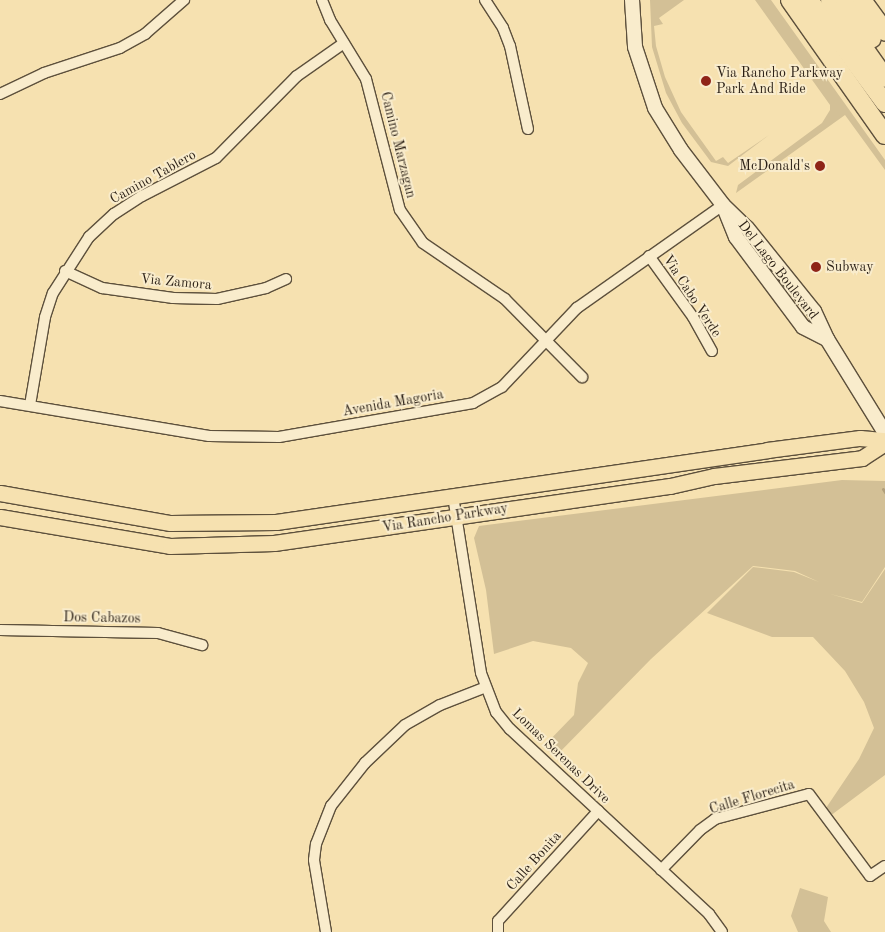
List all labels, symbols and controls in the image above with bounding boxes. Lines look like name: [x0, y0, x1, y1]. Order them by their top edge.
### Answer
place label: Via Rancho Parkway Park And Ride: [716, 65, 843, 98]
marker: Via Rancho Parkway Park And Ride: [700, 75, 712, 87]
street label: Camino Marzagan: [377, 90, 419, 200]
street label: Camino Tablero: [107, 146, 199, 208]
place label: McDonald's: [739, 158, 810, 174]
marker: McDonald's: [814, 160, 826, 172]
street label: Del Lago Boulevard: [734, 217, 822, 323]
street label: Via Cabo Verde: [659, 252, 725, 340]
place label: Subway: [826, 259, 874, 275]
marker: Subway: [810, 261, 822, 273]
street label: Via Zamora: [140, 271, 212, 293]
street label: Avenida Magoria: [341, 386, 445, 420]
street label: Via Rancho Parkway: [381, 500, 509, 536]
street label: Dos Cabazos: [63, 609, 141, 627]
street label: Lomas Serenas Drive: [508, 705, 614, 807]
street label: Calle Florecita: [707, 776, 797, 818]
street label: Calle Bonita: [503, 828, 565, 894]

